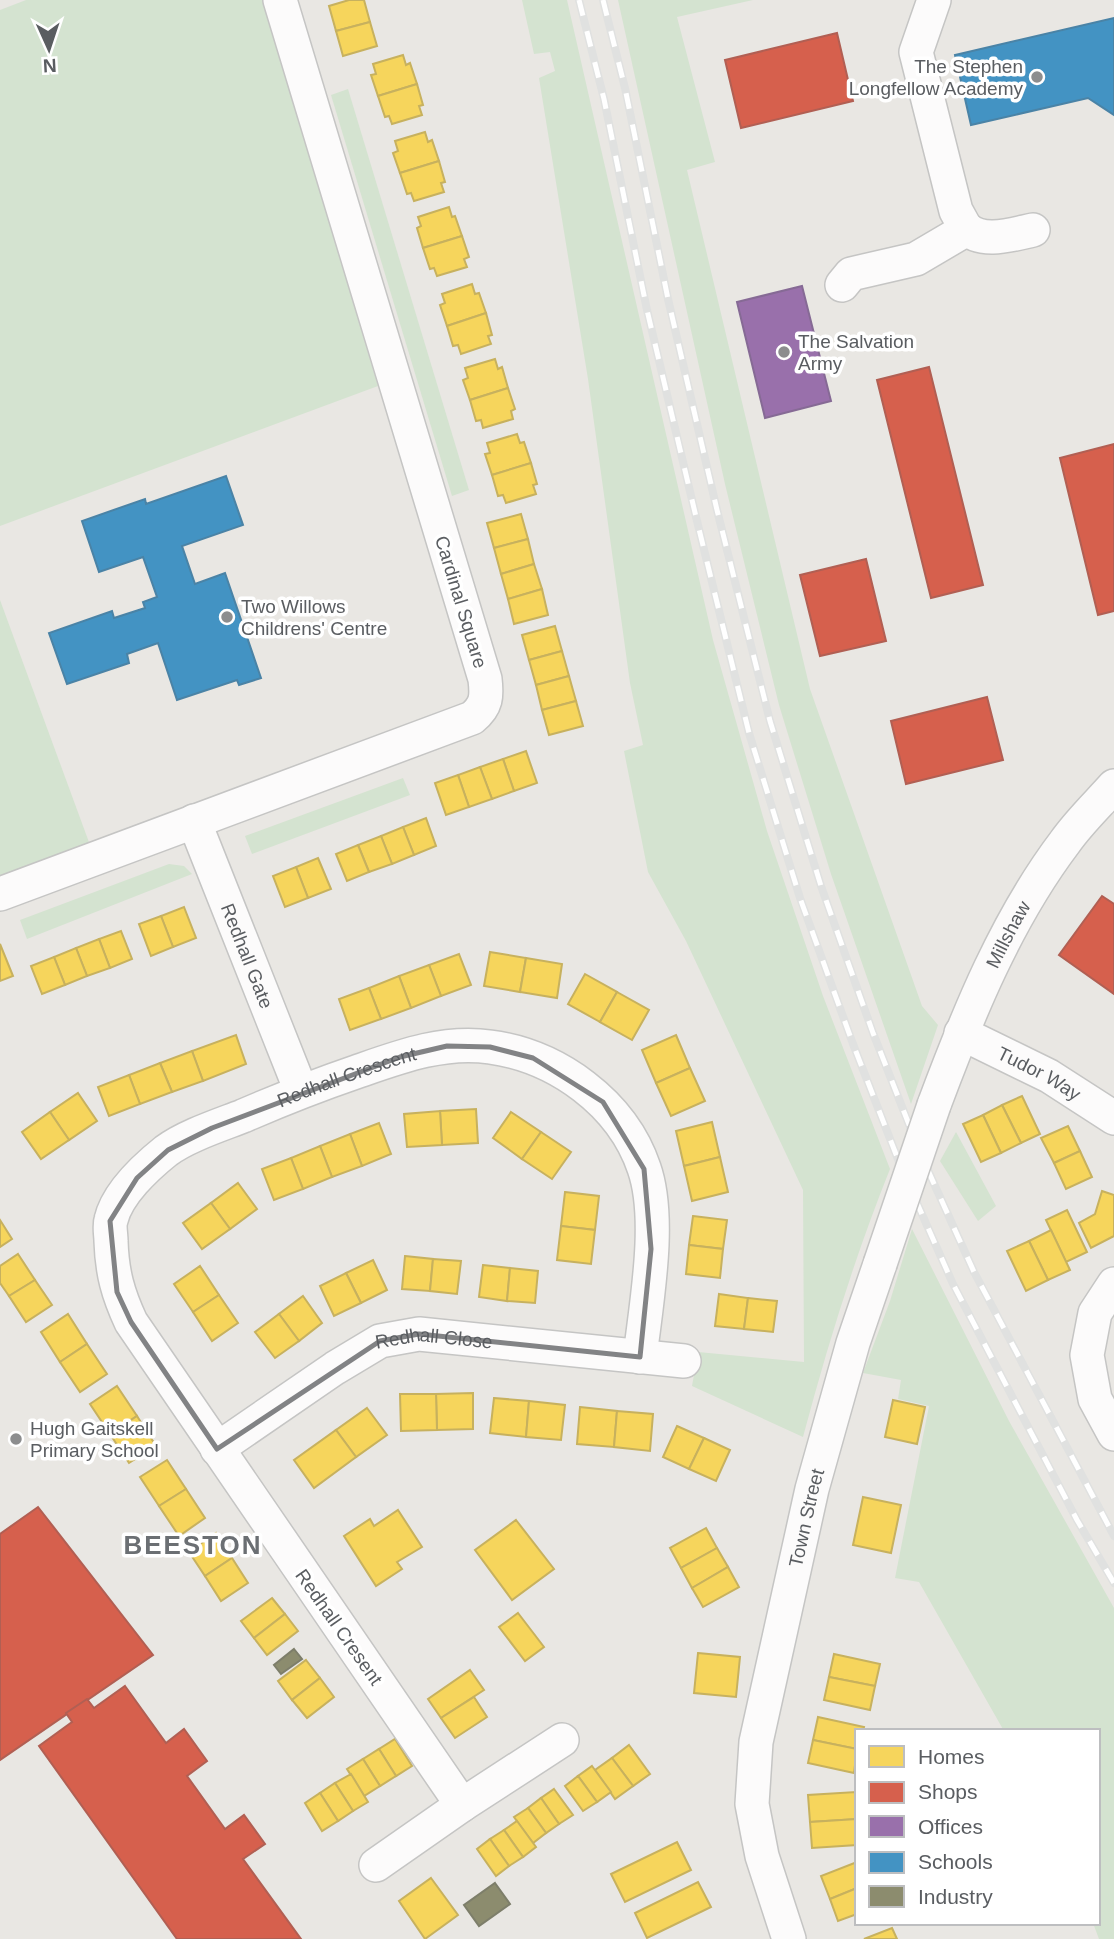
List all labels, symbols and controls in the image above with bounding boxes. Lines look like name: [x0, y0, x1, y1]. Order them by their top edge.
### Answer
north arrow: [14, 14, 84, 84]
text: N: [42, 55, 57, 76]
place label: The Stephen Longfellow Academy: [849, 56, 1023, 99]
marker: The Stephen Longfellow Academy: [1029, 69, 1045, 85]
place label: The Salvation Army: [798, 331, 914, 374]
marker: The Salvation Army: [776, 344, 792, 360]
street label: Cardinal Square: [431, 533, 491, 671]
place label: Two Willows Childrens' Centre: [241, 596, 387, 639]
marker: Two Willows Childrens' Centre: [219, 609, 235, 625]
street label: Millshaw: [982, 897, 1034, 971]
street label: Redhall Gate: [217, 900, 278, 1011]
street label: Redhall Crescent: [274, 1042, 419, 1111]
street label: Tudor Way: [994, 1042, 1085, 1105]
street label: Redhall Close: [373, 1323, 494, 1352]
place label: Hugh Gaitskell Primary School: [30, 1418, 159, 1461]
marker: Hugh Gaitskell Primary School: [8, 1431, 24, 1447]
street label: Town Street: [785, 1466, 828, 1569]
district label: BEESTON: [123, 1530, 263, 1560]
street label: Redhall Cresent: [291, 1565, 387, 1689]
legend: [855, 1729, 1100, 1925]
text: Homes: [918, 1745, 985, 1768]
text: Shops: [918, 1780, 978, 1803]
text: Offices: [918, 1815, 983, 1838]
text: Schools: [918, 1850, 993, 1873]
text: Industry: [918, 1885, 993, 1908]

